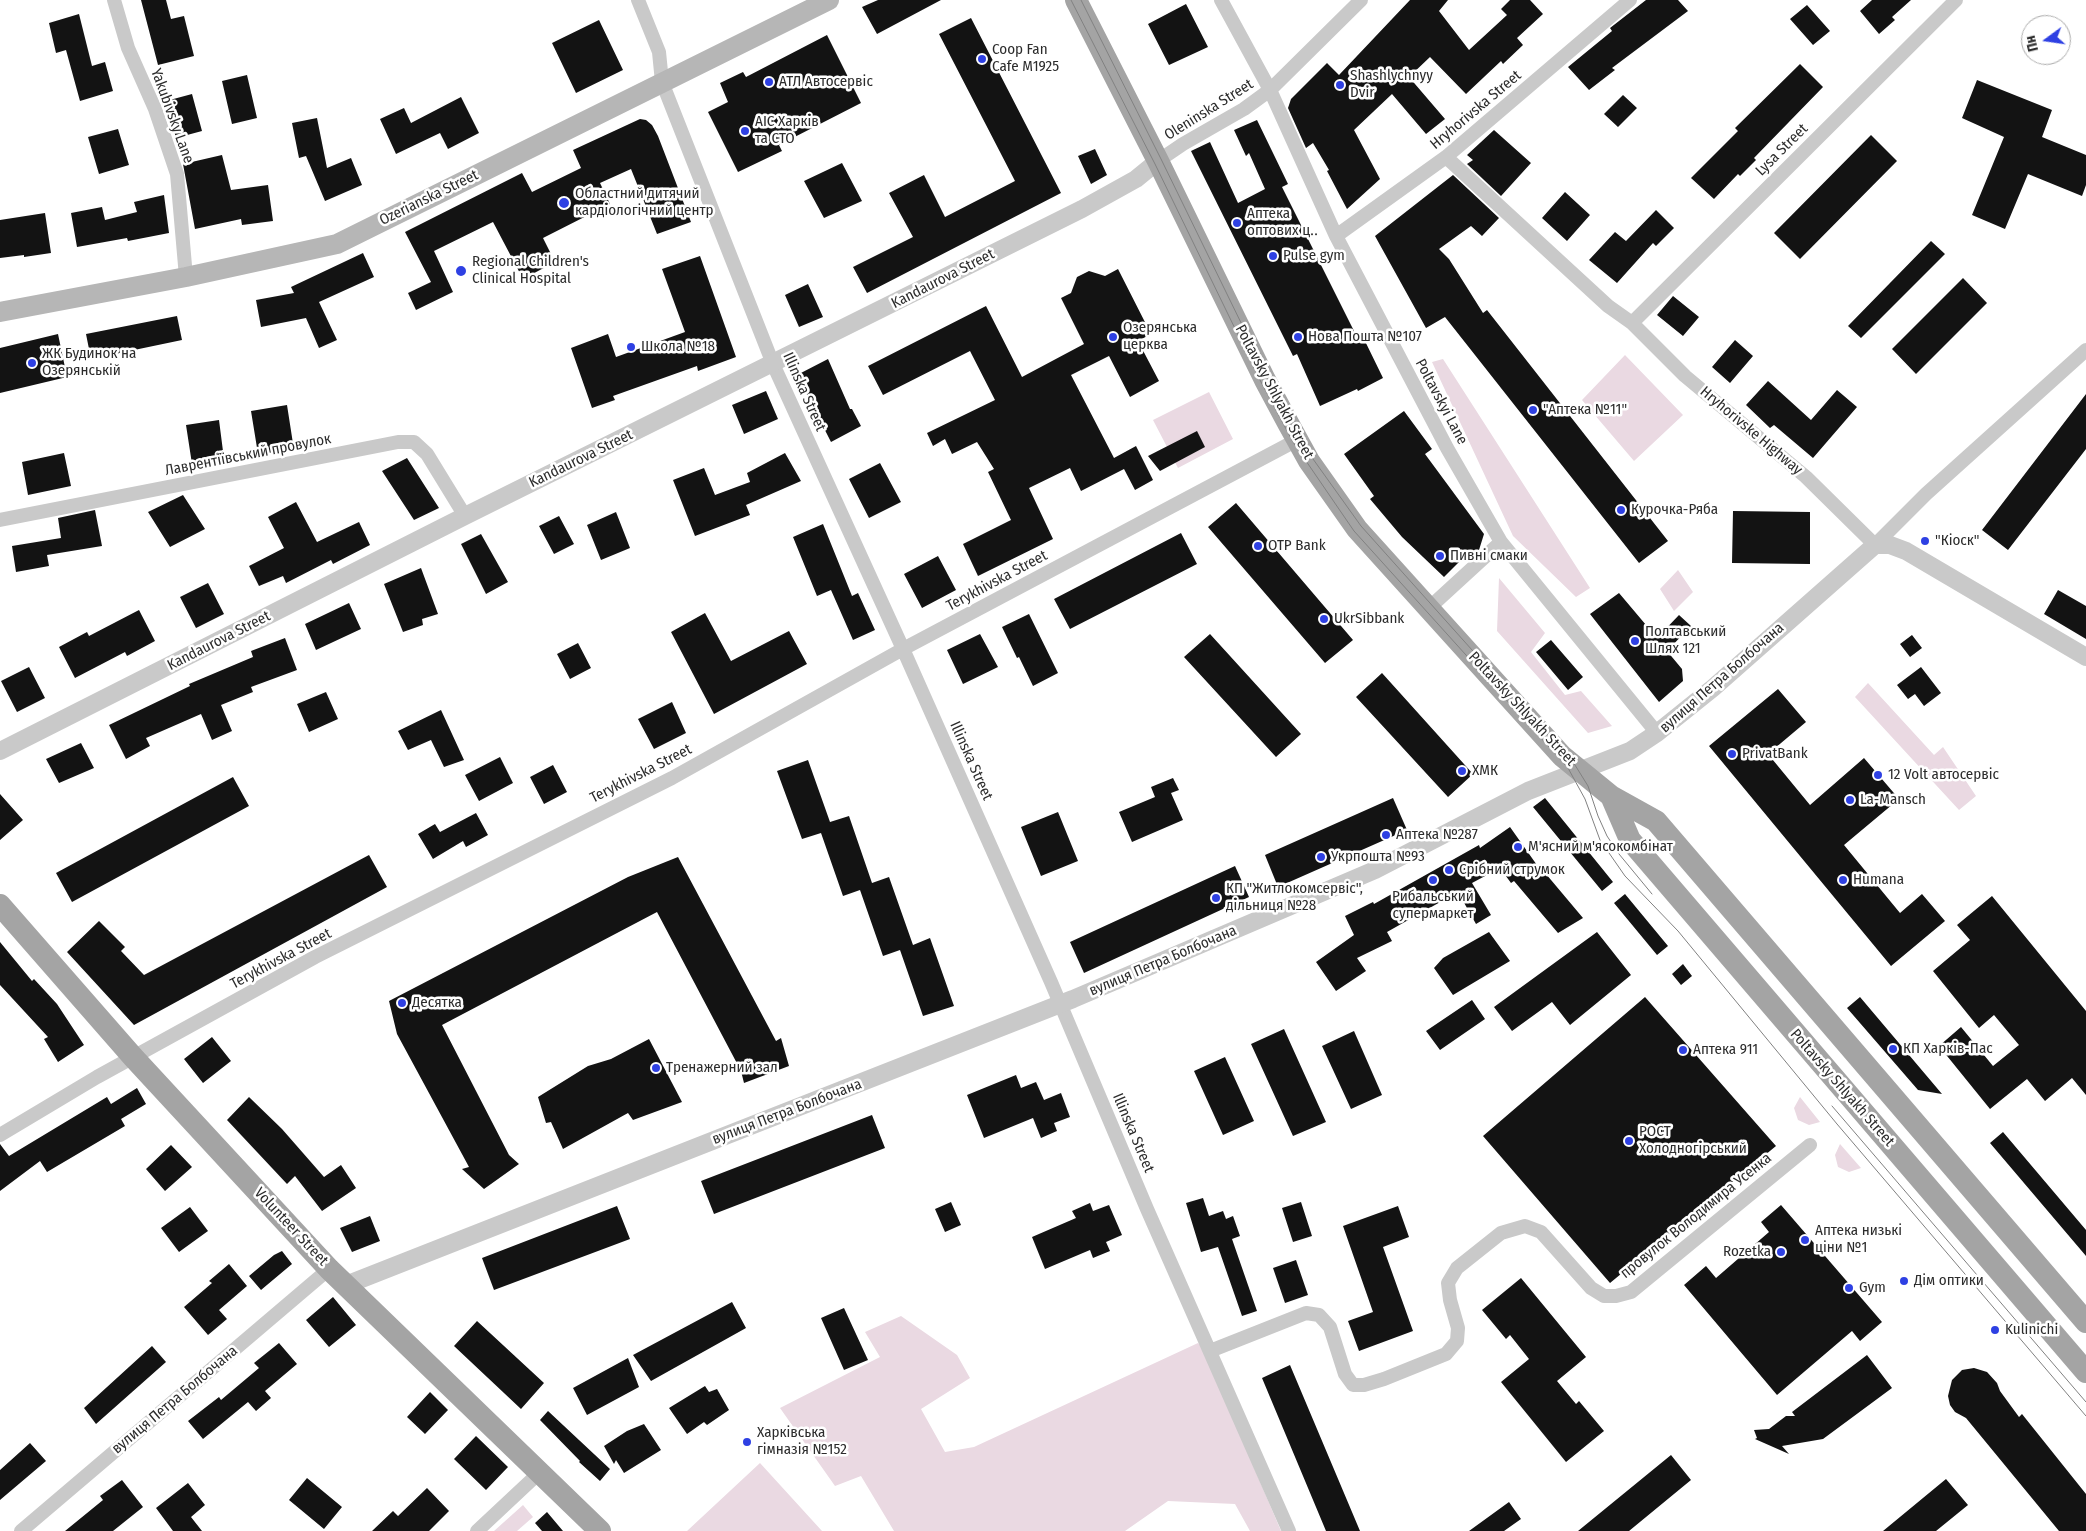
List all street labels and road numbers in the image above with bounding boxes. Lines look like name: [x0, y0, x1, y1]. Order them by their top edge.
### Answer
street label: Yakubivsky Lane: [147, 66, 197, 166]
street label: Hryhorivska Street: [1427, 67, 1525, 153]
street label: Oleninska Street: [1161, 76, 1257, 144]
street label: Lysa Street: [1752, 120, 1812, 180]
street label: Ozerianska Street: [377, 166, 481, 230]
street label: Kandaurova Street: [888, 245, 998, 313]
street label: Poltavsky Shlyakh Street: [1231, 322, 1317, 462]
street label: Illinska Street: [779, 350, 829, 434]
street label: Poltavskyi Lane: [1411, 356, 1471, 448]
street label: Hryhorivske Highway: [1696, 383, 1806, 479]
street label: Kandaurova Street: [526, 426, 636, 492]
street label: Лаврентіївський провулок: [163, 430, 333, 480]
street label: Terykhivska Street: [943, 547, 1051, 615]
street label: Kandaurova Street: [164, 607, 274, 675]
street label: вулиця Петра Болбочана: [1656, 619, 1788, 737]
street label: Poltavsky Shlyakh Street: [1464, 648, 1580, 770]
street label: Illinska Street: [946, 719, 996, 803]
street label: Terykhivska Street: [587, 741, 695, 807]
street label: вулиця Петра Болбочана: [1087, 922, 1239, 1000]
street label: Terykhivska Street: [227, 925, 335, 993]
street label: Poltavsky Shlyakh Street: [1786, 1026, 1898, 1150]
street label: вулиця Петра Болбочана: [710, 1075, 864, 1149]
street label: Illinska Street: [1108, 1091, 1158, 1175]
street label: провулок Володимира Усенка: [1617, 1149, 1775, 1283]
street label: Volunteer Street: [250, 1184, 332, 1270]
street label: вулиця Петра Болбочана: [108, 1342, 242, 1458]

